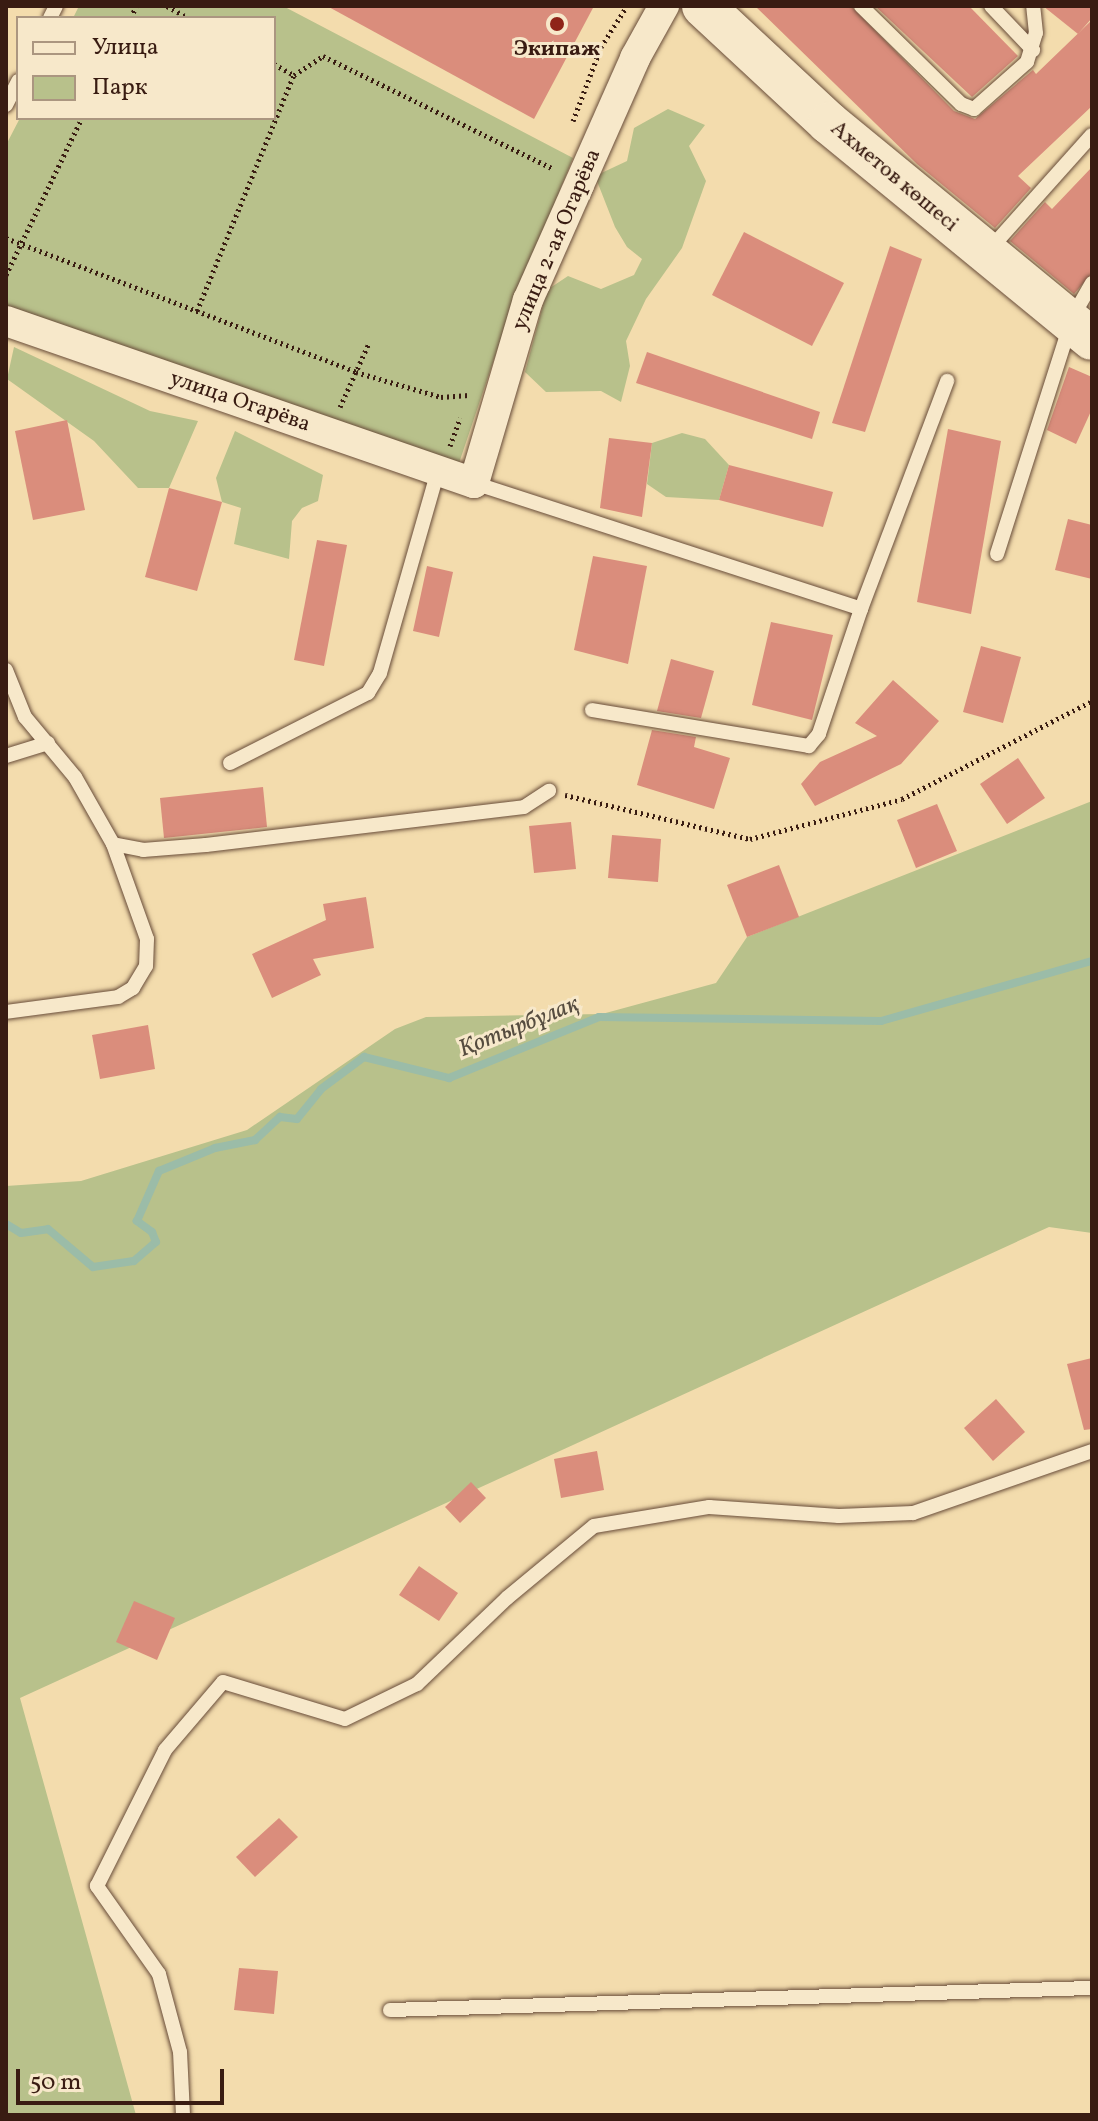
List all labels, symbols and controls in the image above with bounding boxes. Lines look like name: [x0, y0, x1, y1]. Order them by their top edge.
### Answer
marker: Экипаж: [548, 15, 566, 33]
legend: [16, 16, 276, 120]
text: Улица: [92, 31, 159, 65]
place label: Экипаж: [514, 37, 600, 63]
text: Парк: [92, 71, 148, 105]
street label: Ахметов көшесі: [825, 116, 963, 238]
street label: улица 2-ая Огарёва: [507, 145, 607, 335]
street label: улица Огарёва: [166, 366, 314, 438]
water label: Қотырбұлақ: [455, 991, 583, 1065]
scale bar: [20, 2053, 228, 2103]
text: 50 m: [30, 2066, 82, 2100]

